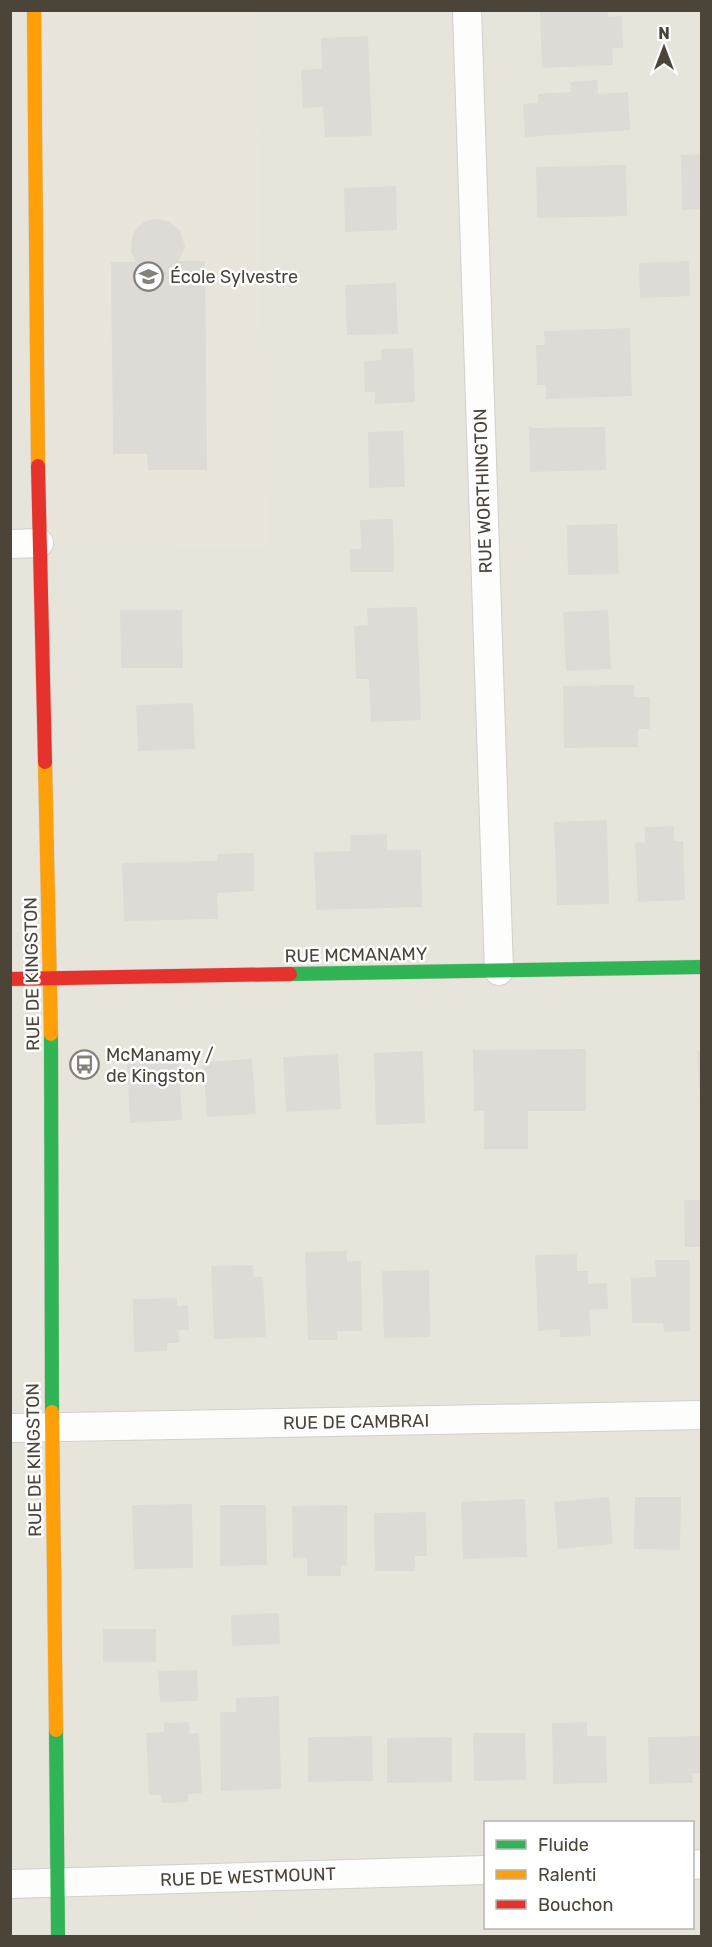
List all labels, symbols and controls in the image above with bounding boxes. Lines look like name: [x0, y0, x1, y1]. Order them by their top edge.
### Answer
north arrow: [634, 18, 694, 78]
text: N: [658, 24, 670, 43]
school or university icon: École Sylvestre: [133, 261, 165, 293]
place label: École Sylvestre: [170, 266, 298, 288]
street label: RUE WORTHINGTON: [469, 408, 497, 574]
street label: RUE DE KINGSTON: [20, 897, 44, 1051]
street label: RUE MCMANAMY: [284, 943, 428, 967]
place label: McManamy / de Kingston: [106, 1044, 214, 1087]
bus stop icon: McManamy / de Kingston: [69, 1049, 101, 1081]
street label: RUE DE KINGSTON: [22, 1383, 46, 1537]
street label: RUE DE CAMBRAI: [283, 1410, 429, 1434]
legend: [484, 1821, 694, 1929]
text: Fluide: [538, 1834, 589, 1856]
street label: RUE DE WESTMOUNT: [160, 1863, 336, 1891]
text: Ralenti: [538, 1864, 596, 1886]
text: Bouchon: [538, 1894, 613, 1916]

